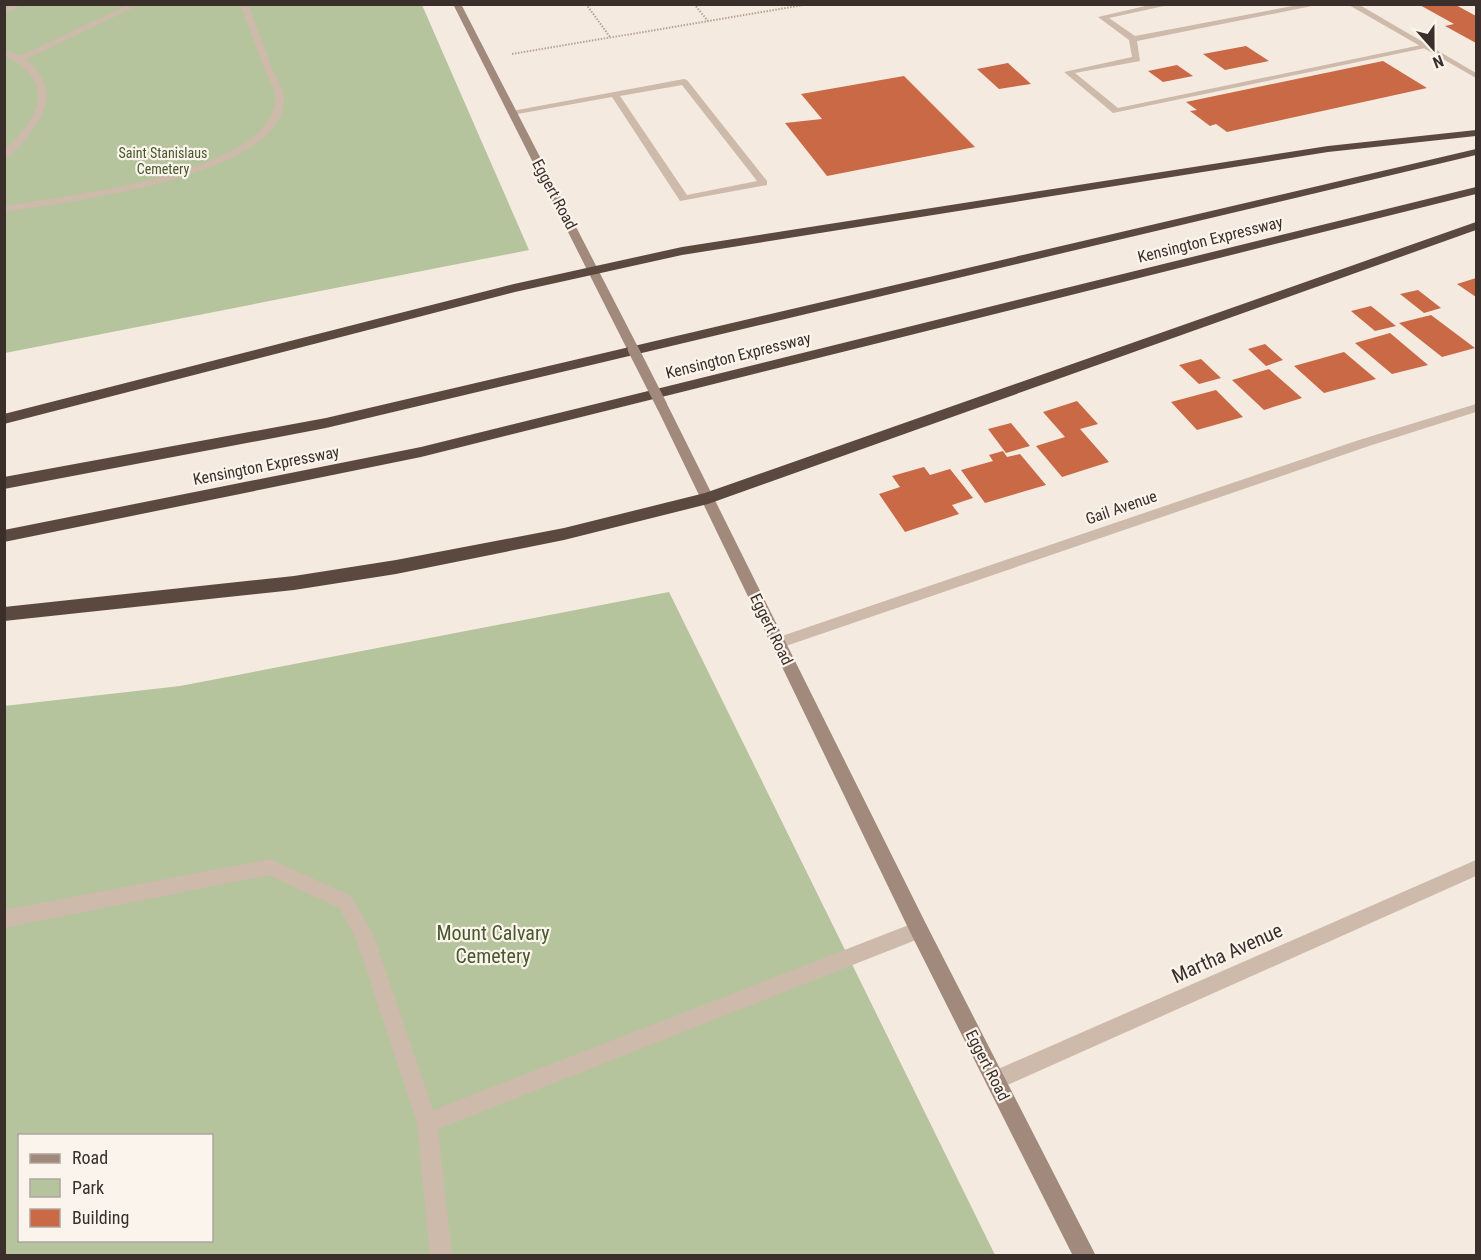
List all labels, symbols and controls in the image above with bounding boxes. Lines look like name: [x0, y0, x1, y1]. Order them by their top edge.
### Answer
north arrow: [1403, 18, 1463, 78]
text: N: [1430, 51, 1446, 72]
park label: Saint Stanislaus Cemetery: [119, 145, 207, 177]
street label: Eggert Road: [528, 156, 581, 233]
street label: Kensington Expressway: [1136, 212, 1285, 267]
street label: Kensington Expressway: [664, 328, 813, 383]
street label: Kensington Expressway: [191, 442, 341, 489]
street label: Gail Avenue: [1083, 486, 1159, 529]
street label: Eggert Road: [746, 591, 797, 668]
street label: Martha Avenue: [1168, 918, 1286, 988]
park label: Mount Calvary Cemetery: [436, 921, 550, 968]
street label: Eggert Road: [962, 1027, 1013, 1104]
legend: [18, 1134, 213, 1242]
text: Road: [72, 1147, 108, 1168]
text: Park: [72, 1177, 104, 1198]
text: Building: [72, 1207, 129, 1228]

